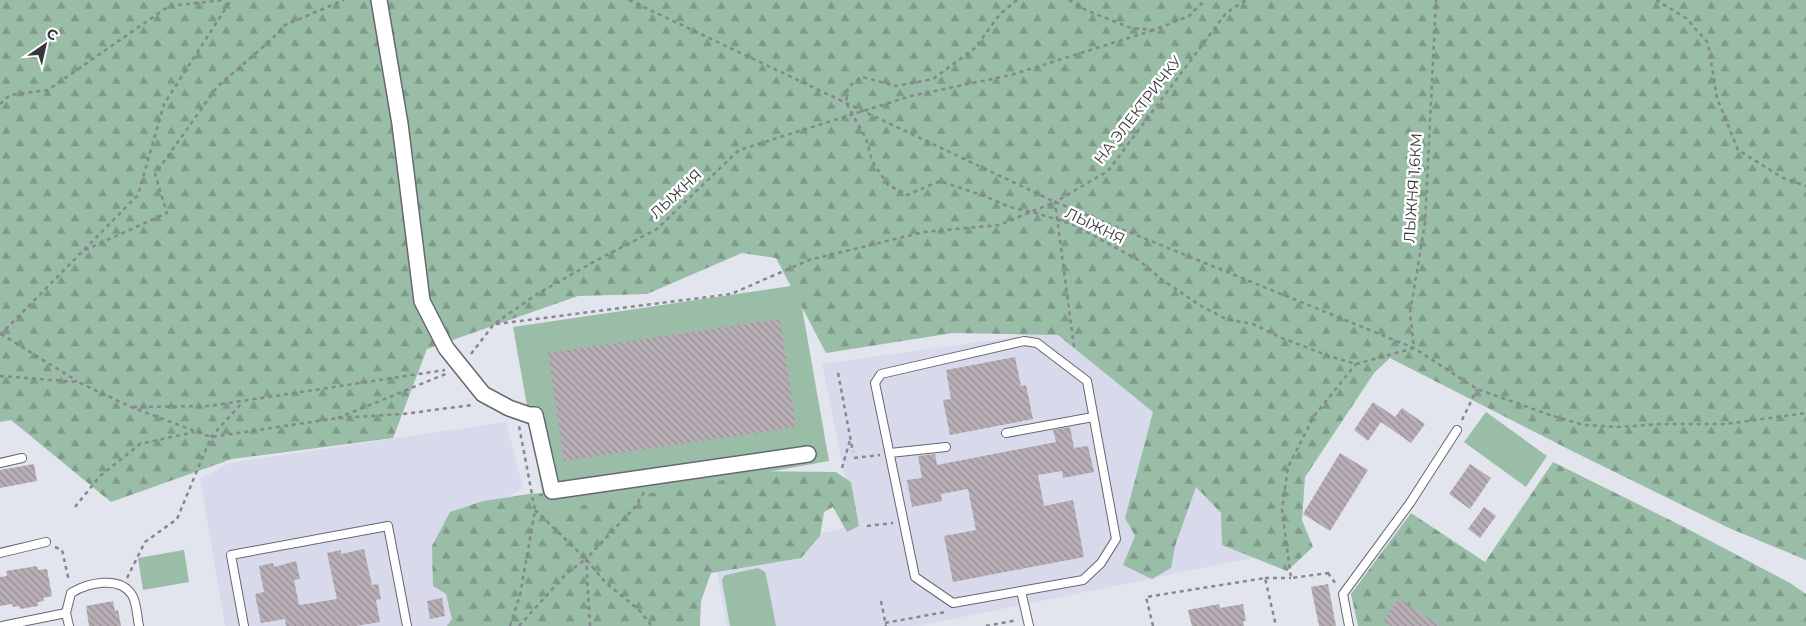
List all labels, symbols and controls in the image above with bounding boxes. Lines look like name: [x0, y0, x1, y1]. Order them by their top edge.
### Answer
north arrow: [20, 20, 70, 70]
text: С: [43, 24, 62, 45]
street label: НА ЭЛЕКТРИЧКУ: [1089, 51, 1186, 168]
street label: ЛЫЖНЯ 1,6КМ: [1399, 132, 1426, 244]
street label: ЛЫЖНЯ: [646, 165, 706, 222]
street label: ЛЫЖНЯ: [1062, 203, 1128, 248]

